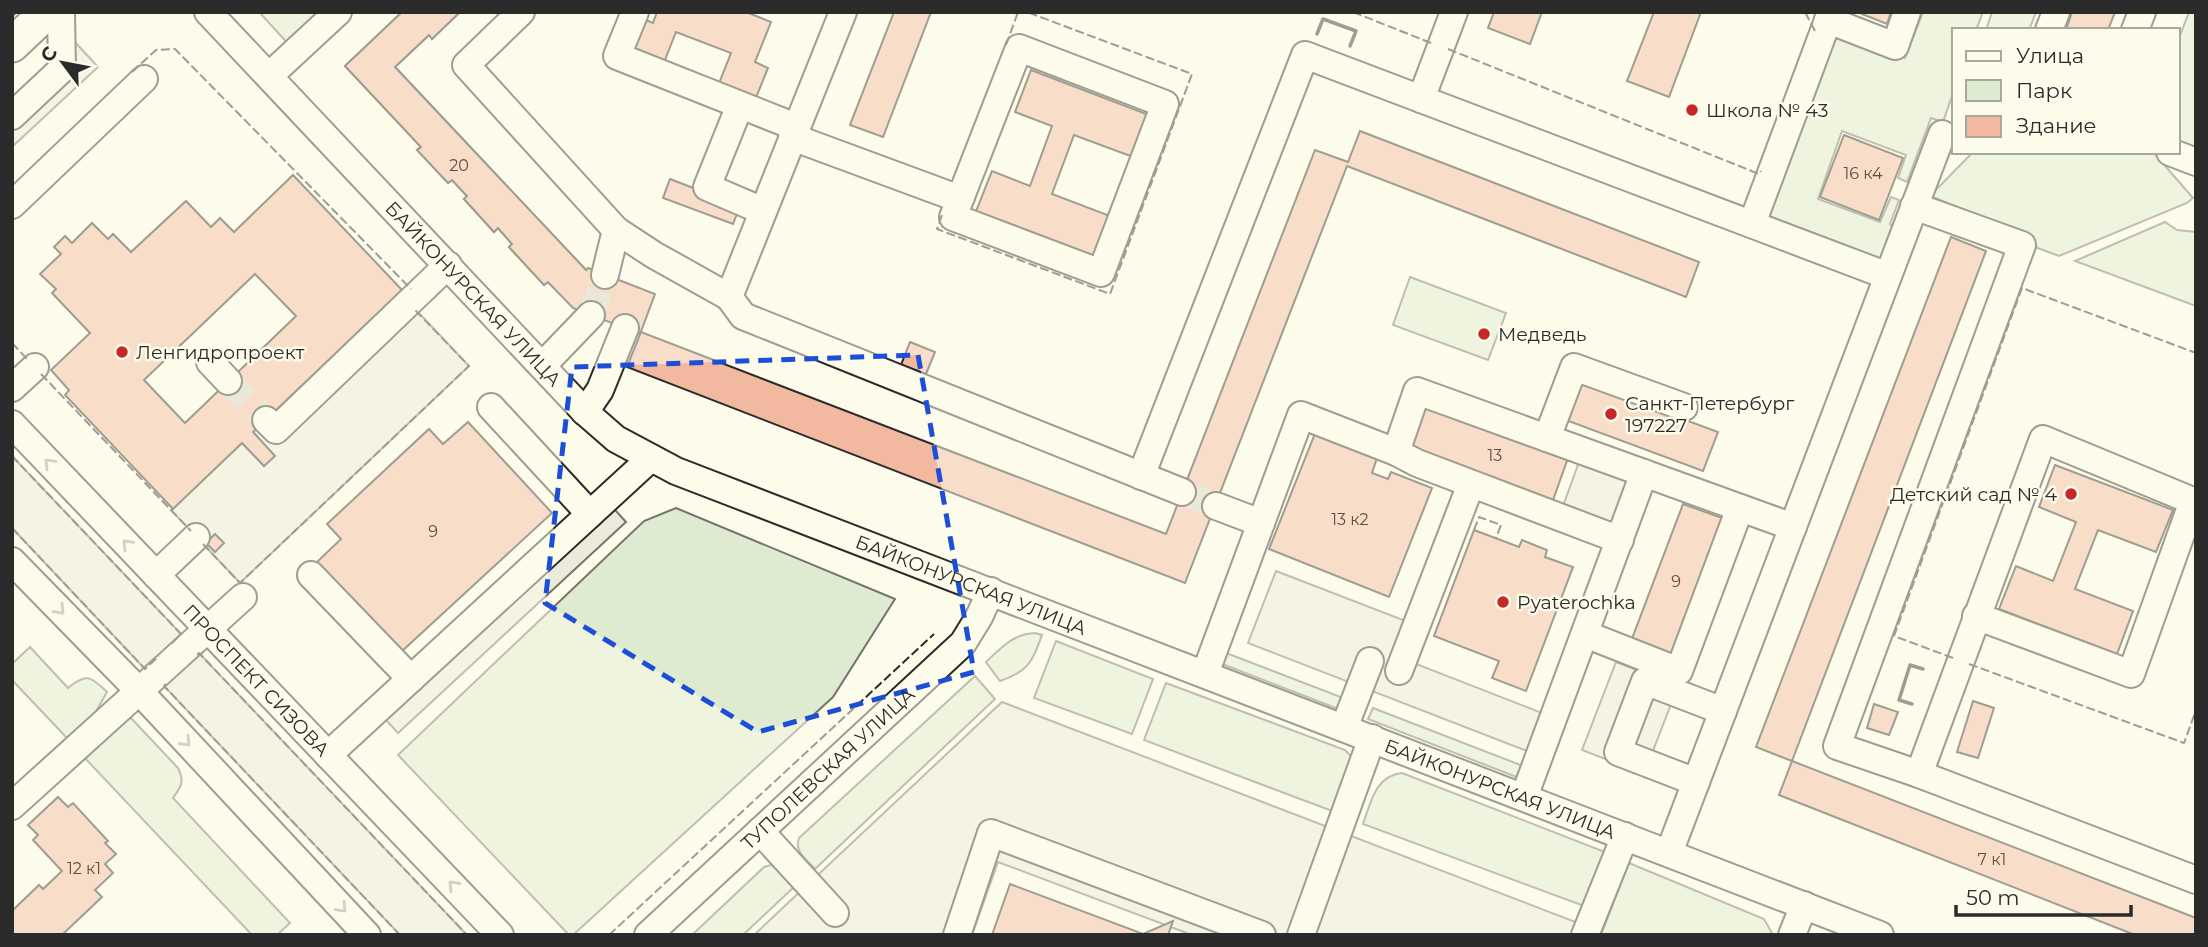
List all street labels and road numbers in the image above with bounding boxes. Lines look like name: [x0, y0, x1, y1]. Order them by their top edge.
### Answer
street label: БАЙКОНУРСКАЯ УЛИЦА: [381, 196, 566, 391]
street label: БАЙКОНУРСКАЯ УЛИЦА: [852, 530, 1090, 640]
street label: ПРОСПЕКТ СИЗОВА: [179, 599, 334, 761]
street label: ТУПОЛЕВСКАЯ УЛИЦА: [736, 682, 919, 854]
street label: БАЙКОНУРСКАЯ УЛИЦА: [1381, 734, 1619, 844]

